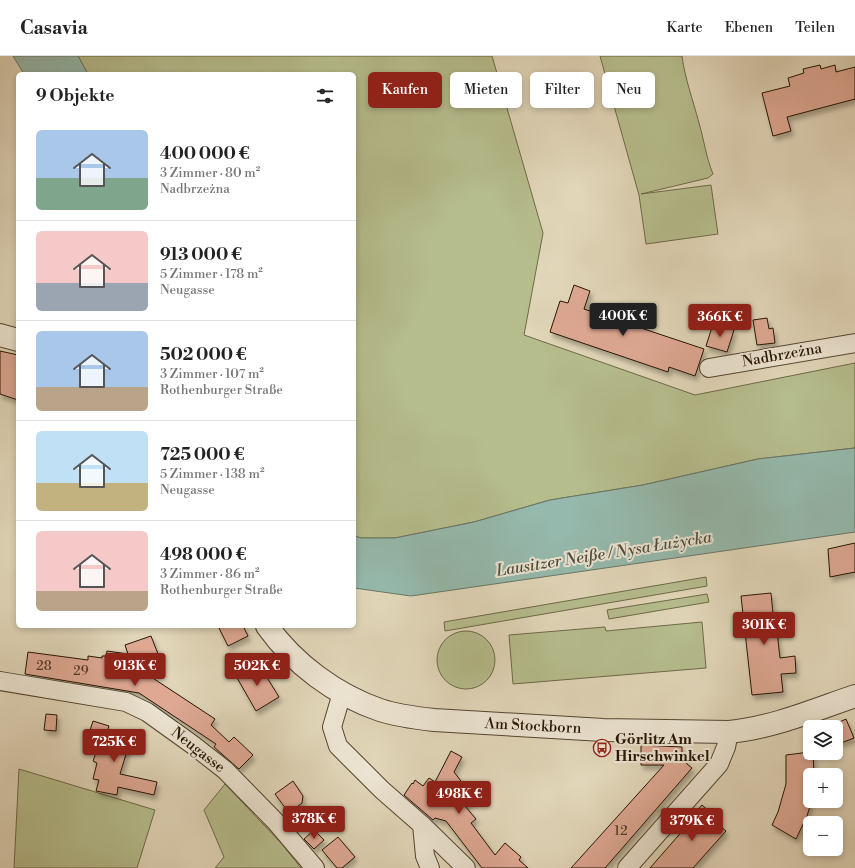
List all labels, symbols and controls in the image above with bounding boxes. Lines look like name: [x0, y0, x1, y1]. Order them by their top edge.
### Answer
text: Casavia: [20, 16, 88, 40]
text: Karte: [666, 19, 703, 37]
text: Ebenen: [725, 19, 773, 37]
text: Teilen: [795, 19, 835, 37]
chip: Kaufen: [368, 72, 442, 108]
chip: Mieten: [450, 72, 522, 108]
chip: Filter: [530, 72, 594, 108]
chip: Neu: [602, 72, 655, 108]
text: 9 Objekte: [36, 85, 114, 107]
icon: filters: [314, 85, 336, 107]
text: 400 000 €: [160, 143, 250, 165]
icon: home: [68, 146, 116, 194]
text: 3 Zimmer · 80 m²: [160, 165, 260, 181]
text: Nadbrzeżna: [160, 181, 230, 197]
text: 913 000 €: [160, 244, 242, 266]
icon: home: [68, 247, 116, 295]
text: 5 Zimmer · 178 m²: [160, 266, 263, 282]
text: Neugasse: [160, 282, 215, 298]
pin: 400K €: [590, 303, 656, 337]
pin: 366K €: [687, 304, 753, 338]
text: 400K €: [599, 308, 647, 324]
text: 366K €: [697, 309, 743, 325]
street label: Nadbrzeżna: [741, 339, 824, 371]
text: 502 000 €: [160, 344, 247, 366]
icon: home: [68, 347, 116, 395]
text: 3 Zimmer · 107 m²: [160, 366, 264, 382]
text: Rothenburger Straße: [160, 382, 283, 398]
text: 725 000 €: [160, 444, 245, 466]
icon: home: [68, 447, 116, 495]
text: 5 Zimmer · 138 m²: [160, 466, 264, 482]
text: Neugasse: [160, 482, 215, 498]
water label: Lausitzer Neiße / Nysa Łużycka: [494, 527, 713, 581]
text: 498 000 €: [160, 544, 247, 566]
icon: home: [68, 547, 116, 595]
text: 3 Zimmer · 86 m²: [160, 566, 260, 582]
text: Rothenburger Straße: [160, 582, 283, 598]
pin: 301K €: [731, 612, 797, 646]
text: 301K €: [742, 617, 786, 633]
pin: 913K €: [102, 653, 168, 687]
pin: 502K €: [224, 653, 290, 687]
house number: 28: [36, 658, 52, 674]
text: 913K €: [114, 658, 156, 674]
text: 502K €: [234, 658, 280, 674]
house number: 29: [73, 663, 89, 679]
street label: Am Stockborn: [483, 714, 582, 738]
map controls: [803, 720, 843, 856]
button: layers: [803, 720, 843, 760]
street label: Neugasse: [167, 723, 229, 777]
pin: 725K €: [81, 729, 147, 763]
place label: Görlitz Am Hirschwinkel: [615, 730, 710, 766]
text: 725K €: [92, 734, 136, 750]
bus stop icon: Görlitz Am Hirschwinkel: [592, 738, 612, 758]
button: +: [803, 768, 843, 808]
pin: 498K €: [426, 781, 492, 815]
text: 498K €: [436, 786, 482, 802]
pin: 378K €: [281, 806, 347, 840]
pin: 379K €: [659, 808, 725, 842]
text: 378K €: [292, 811, 336, 827]
text: 379K €: [670, 813, 714, 829]
button: −: [803, 816, 843, 856]
house number: 12: [614, 823, 628, 839]

